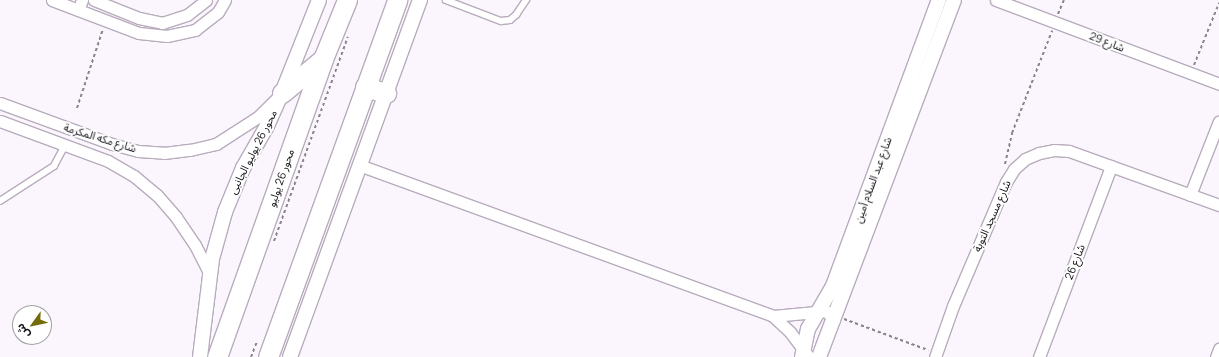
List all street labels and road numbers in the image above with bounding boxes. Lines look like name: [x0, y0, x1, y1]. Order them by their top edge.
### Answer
street label: شارع 29: [1087, 29, 1127, 55]
street label: محور 26 يوليو الجانبى: [226, 108, 280, 196]
street label: شارع مكه المكرمة: [62, 121, 138, 155]
street label: شارع عبد السلام أمين: [851, 135, 895, 225]
street label: محور 26 يوليو: [265, 147, 297, 209]
street label: شارع مسجد التوبة: [970, 178, 1014, 254]
street label: شارع 26: [1062, 242, 1088, 282]

